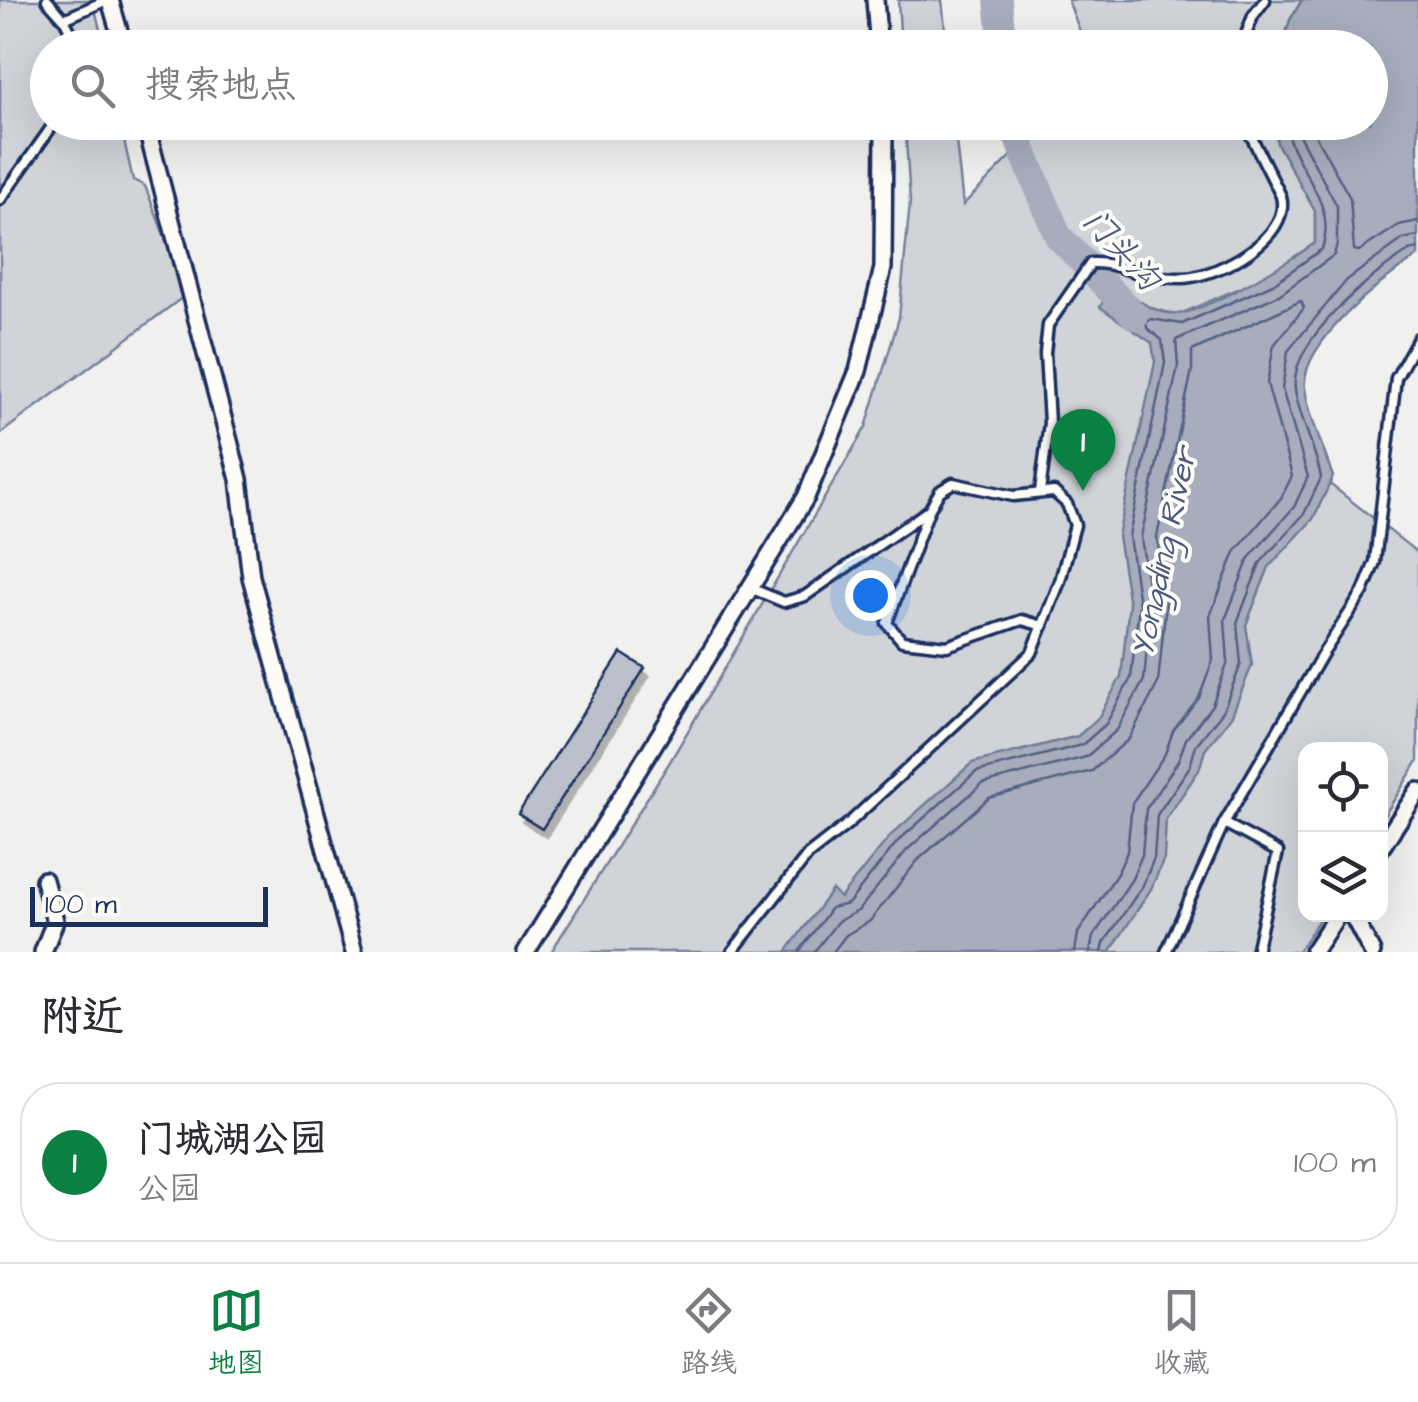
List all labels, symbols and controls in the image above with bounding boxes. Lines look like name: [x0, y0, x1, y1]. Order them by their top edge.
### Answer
search box: [30, 30, 1388, 140]
icon: search: [65, 58, 120, 113]
text: 搜索地点: [145, 60, 297, 112]
water label: 门头沟: [1072, 199, 1172, 303]
pin: 1: [1050, 408, 1116, 491]
water label: Yongding River: [1120, 440, 1210, 662]
your location: [845, 570, 896, 621]
map controls: [1298, 742, 1388, 922]
button: locate: [1298, 742, 1388, 832]
button: layers: [1298, 832, 1388, 922]
scale bar: [30, 882, 268, 926]
text: 100 m: [45, 885, 117, 924]
text: 附近: [40, 989, 124, 1047]
text: 门城湖公园: [137, 1114, 327, 1166]
text: 1: [72, 1140, 77, 1185]
text: 100 m: [1294, 1140, 1376, 1185]
text: 公园: [137, 1167, 201, 1212]
tab: 地图: [208, 1283, 264, 1383]
tab: 路线: [681, 1283, 737, 1383]
tab: 收藏: [1154, 1283, 1210, 1383]

